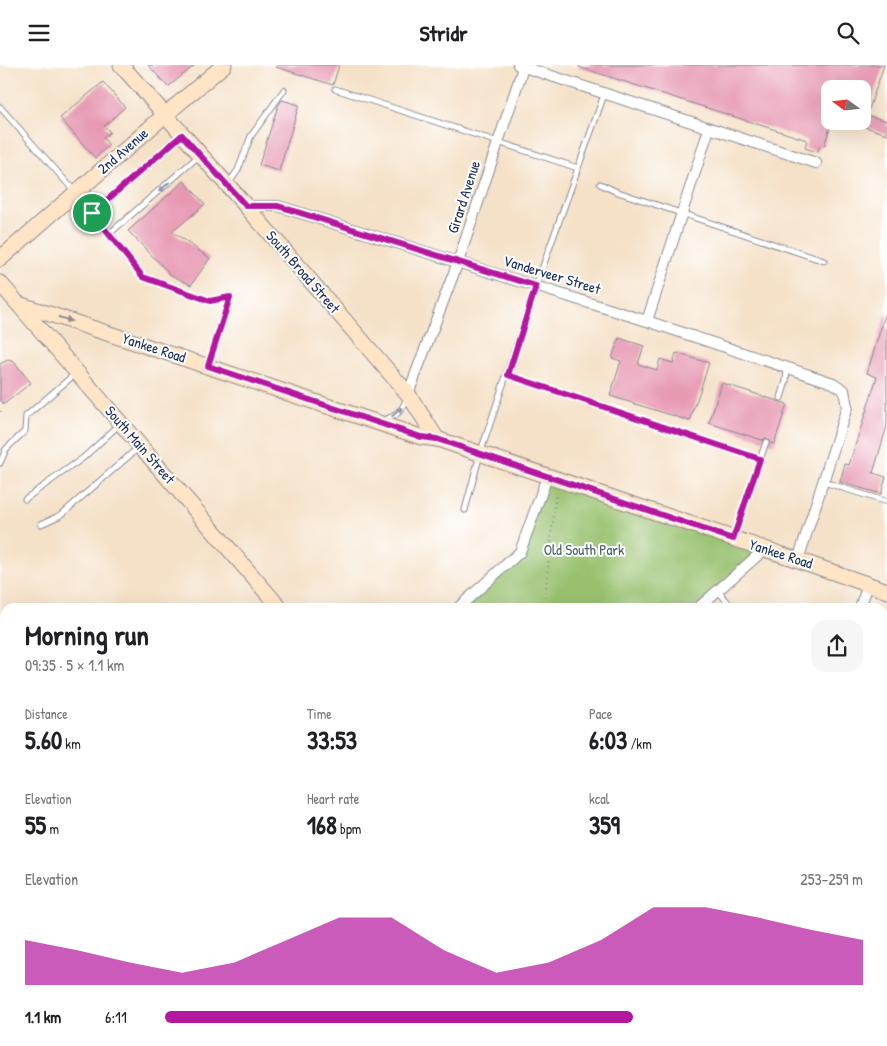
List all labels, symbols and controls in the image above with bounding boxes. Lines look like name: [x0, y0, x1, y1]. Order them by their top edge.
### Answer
text: Stridr: [419, 18, 468, 48]
icon: menu: [25, 19, 53, 47]
icon: search: [834, 19, 862, 47]
north arrow: [821, 80, 871, 130]
map controls: [821, 80, 871, 130]
street label: 2nd Avenue: [93, 123, 153, 179]
street label: Girard Avenue: [442, 158, 485, 236]
one-way arrow: [158, 181, 170, 193]
pin: [71, 192, 113, 234]
icon: arrive: [78, 199, 106, 227]
street label: South Broad Street: [262, 226, 346, 318]
street label: Vanderveer Street: [501, 250, 604, 300]
one-way arrow: [58, 315, 73, 323]
street label: Yankee Road: [120, 327, 189, 368]
street label: South Main Street: [101, 401, 181, 489]
one-way arrow: [391, 407, 404, 418]
street label: Yankee Road: [747, 533, 816, 574]
park label: Old South Park: [544, 539, 624, 560]
text: Morning run: [25, 616, 149, 654]
button: share: [811, 620, 863, 672]
text: 09:35 · 5 × 1.1 km: [25, 654, 124, 676]
text: Distance: [25, 704, 68, 723]
text: Time: [307, 704, 332, 723]
text: Pace: [589, 704, 612, 723]
text: 5.60: [25, 723, 62, 757]
text: 33:53: [307, 723, 357, 757]
text: 6:03: [589, 723, 627, 757]
text: km: [62, 734, 81, 753]
text: /km: [627, 734, 652, 753]
text: Elevation: [25, 789, 72, 808]
text: Heart rate: [307, 789, 359, 808]
text: kcal: [589, 789, 609, 808]
text: 55: [25, 808, 46, 842]
text: 168: [307, 808, 337, 842]
text: 359: [589, 808, 620, 842]
text: m: [46, 819, 59, 838]
text: bpm: [337, 819, 361, 838]
text: Elevation: [25, 868, 78, 890]
text: 253–259 m: [800, 868, 863, 890]
text: 1.1 km: [25, 1006, 61, 1028]
text: 6:11: [105, 1006, 127, 1028]

